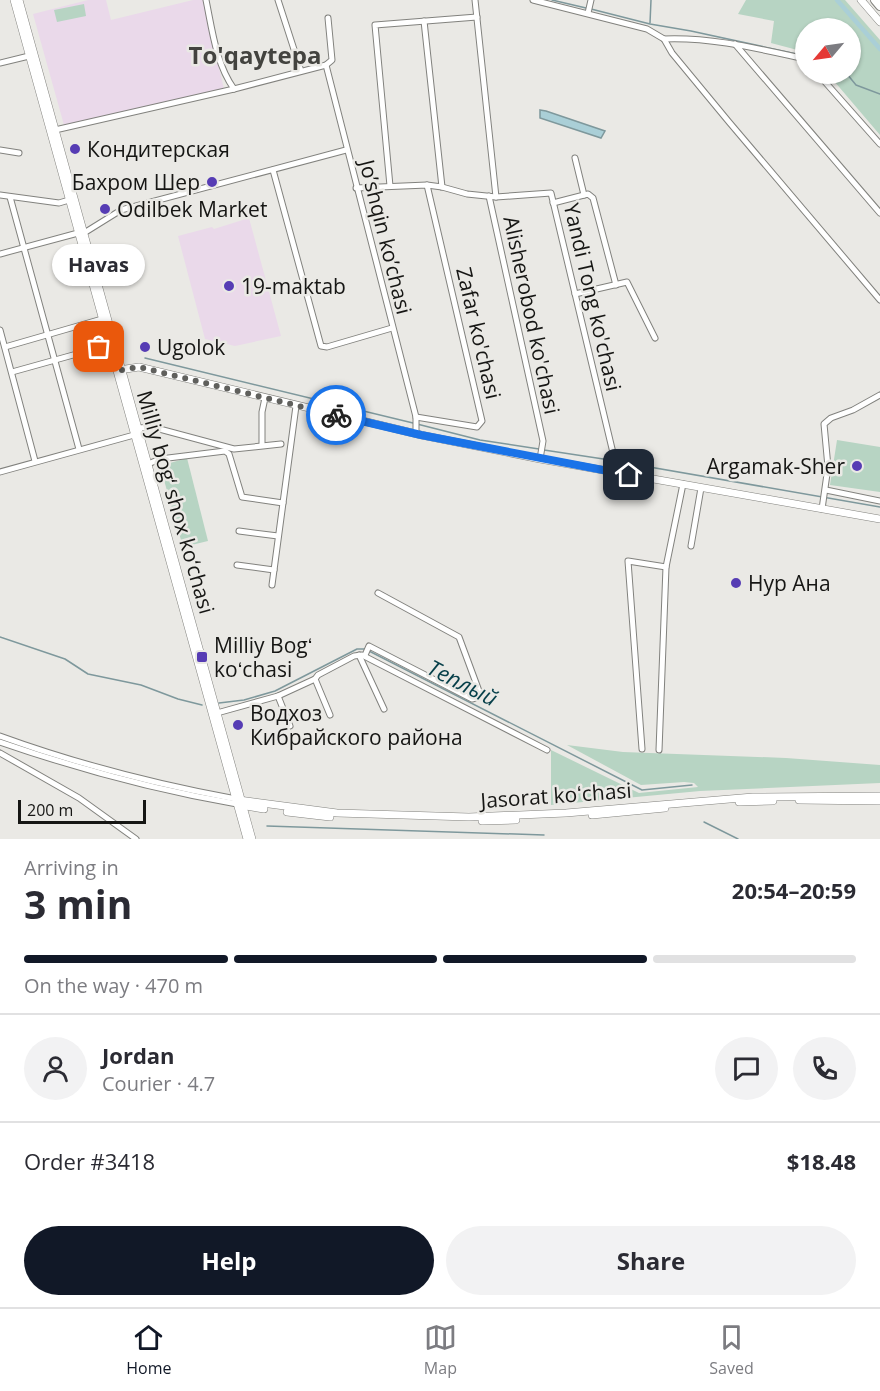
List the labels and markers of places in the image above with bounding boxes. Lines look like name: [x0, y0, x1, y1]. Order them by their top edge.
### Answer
place label: Кондитерская: [87, 135, 230, 163]
marker: Кондитерская: [68, 142, 82, 156]
place label: Бахром Шер: [72, 168, 200, 196]
marker: Бахром Шер: [205, 175, 219, 189]
place label: Odilbek Market: [117, 195, 267, 223]
marker: Odilbek Market: [98, 202, 112, 216]
callout: Havas: [52, 245, 146, 287]
place label: 19-maktab: [241, 272, 346, 300]
marker: 19-maktab: [222, 279, 236, 293]
pin: [73, 321, 124, 372]
place label: Ugolok: [157, 333, 225, 361]
marker: Ugolok: [138, 340, 152, 354]
pin: [603, 449, 654, 500]
place label: Argamak-Sher: [706, 452, 845, 480]
marker: Argamak-Sher: [850, 459, 864, 473]
place label: Нур Ана: [748, 569, 831, 597]
marker: Нур Ана: [729, 576, 743, 590]
place label: Milliy Bogʻ koʻchasi: [214, 631, 312, 683]
marker: Milliy Bogʻ koʻchasi: [195, 650, 209, 664]
place label: Водхоз Кибрайского района: [250, 699, 463, 751]
marker: Водхоз Кибрайского района: [231, 718, 245, 732]

